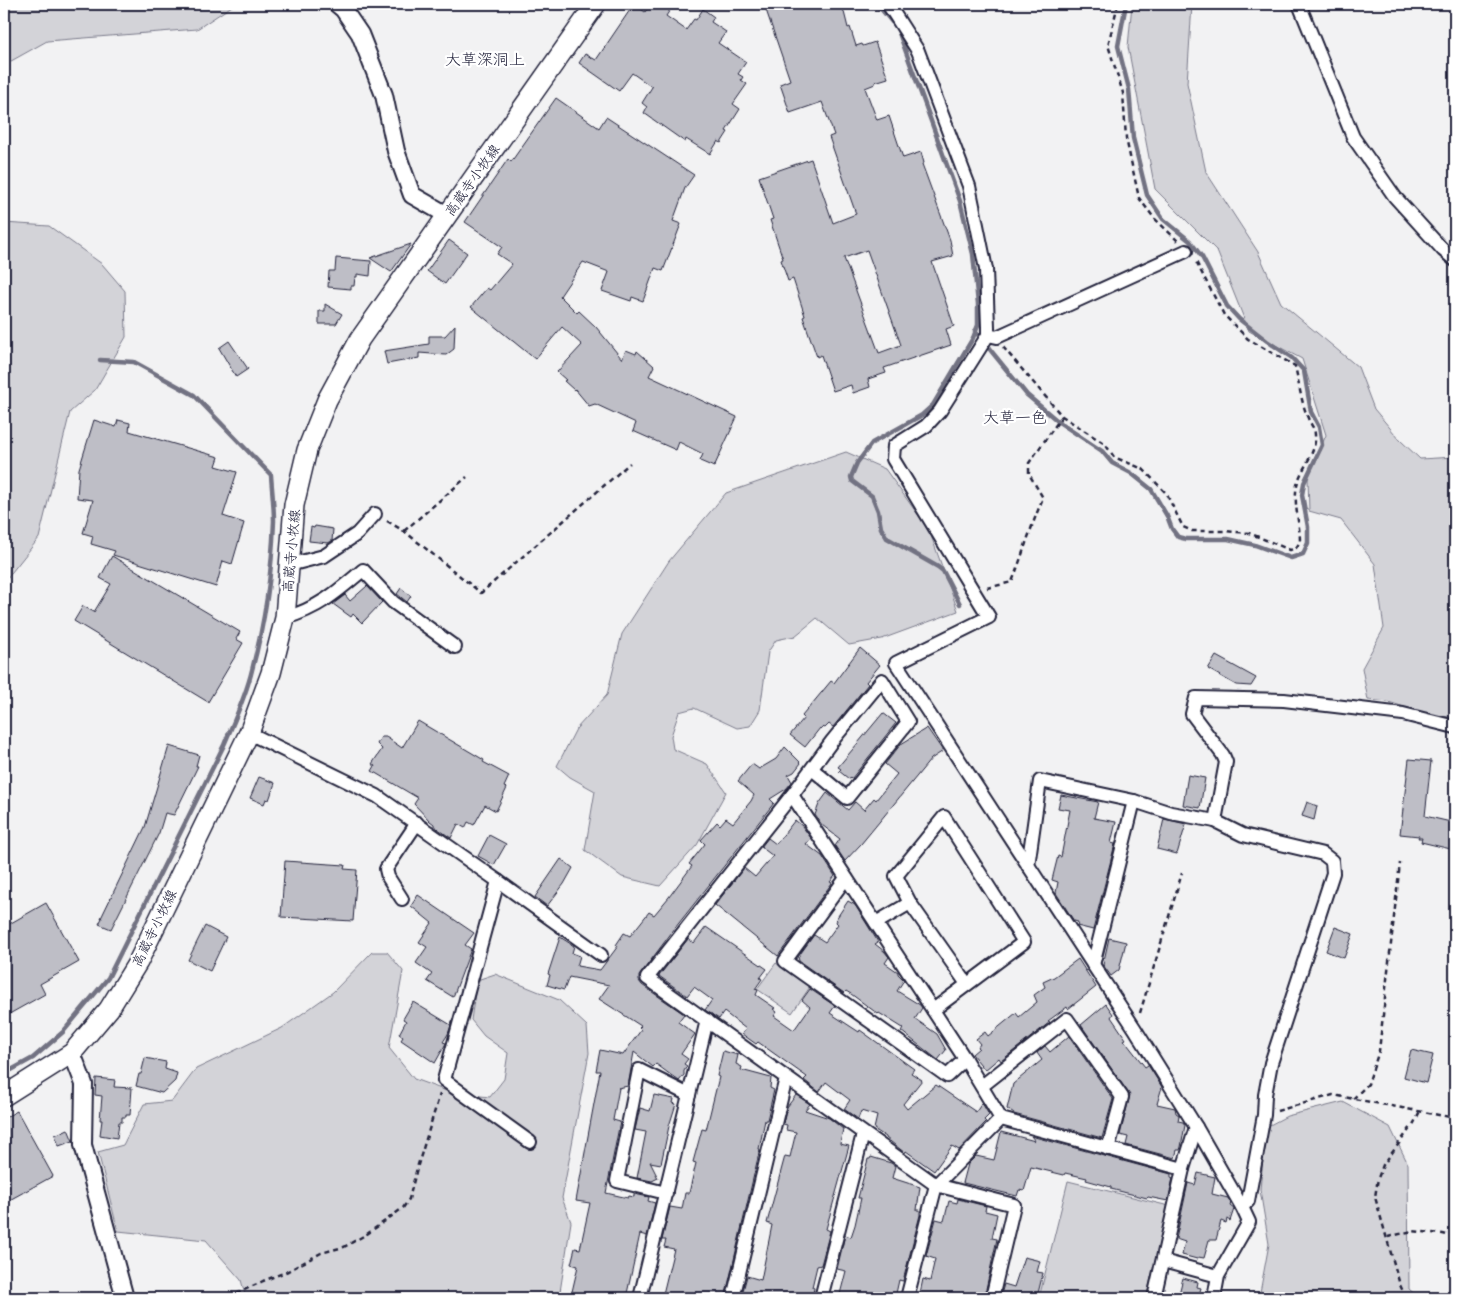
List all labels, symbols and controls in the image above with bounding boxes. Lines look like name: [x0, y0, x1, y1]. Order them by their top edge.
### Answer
district label: 大草深洞上: [445, 49, 525, 70]
street label: 高蔵寺小牧線: [441, 140, 503, 220]
district label: 大草一色: [983, 407, 1047, 428]
street label: 高蔵寺小牧線: [278, 508, 304, 594]
street label: 高蔵寺小牧線: [127, 886, 181, 970]

